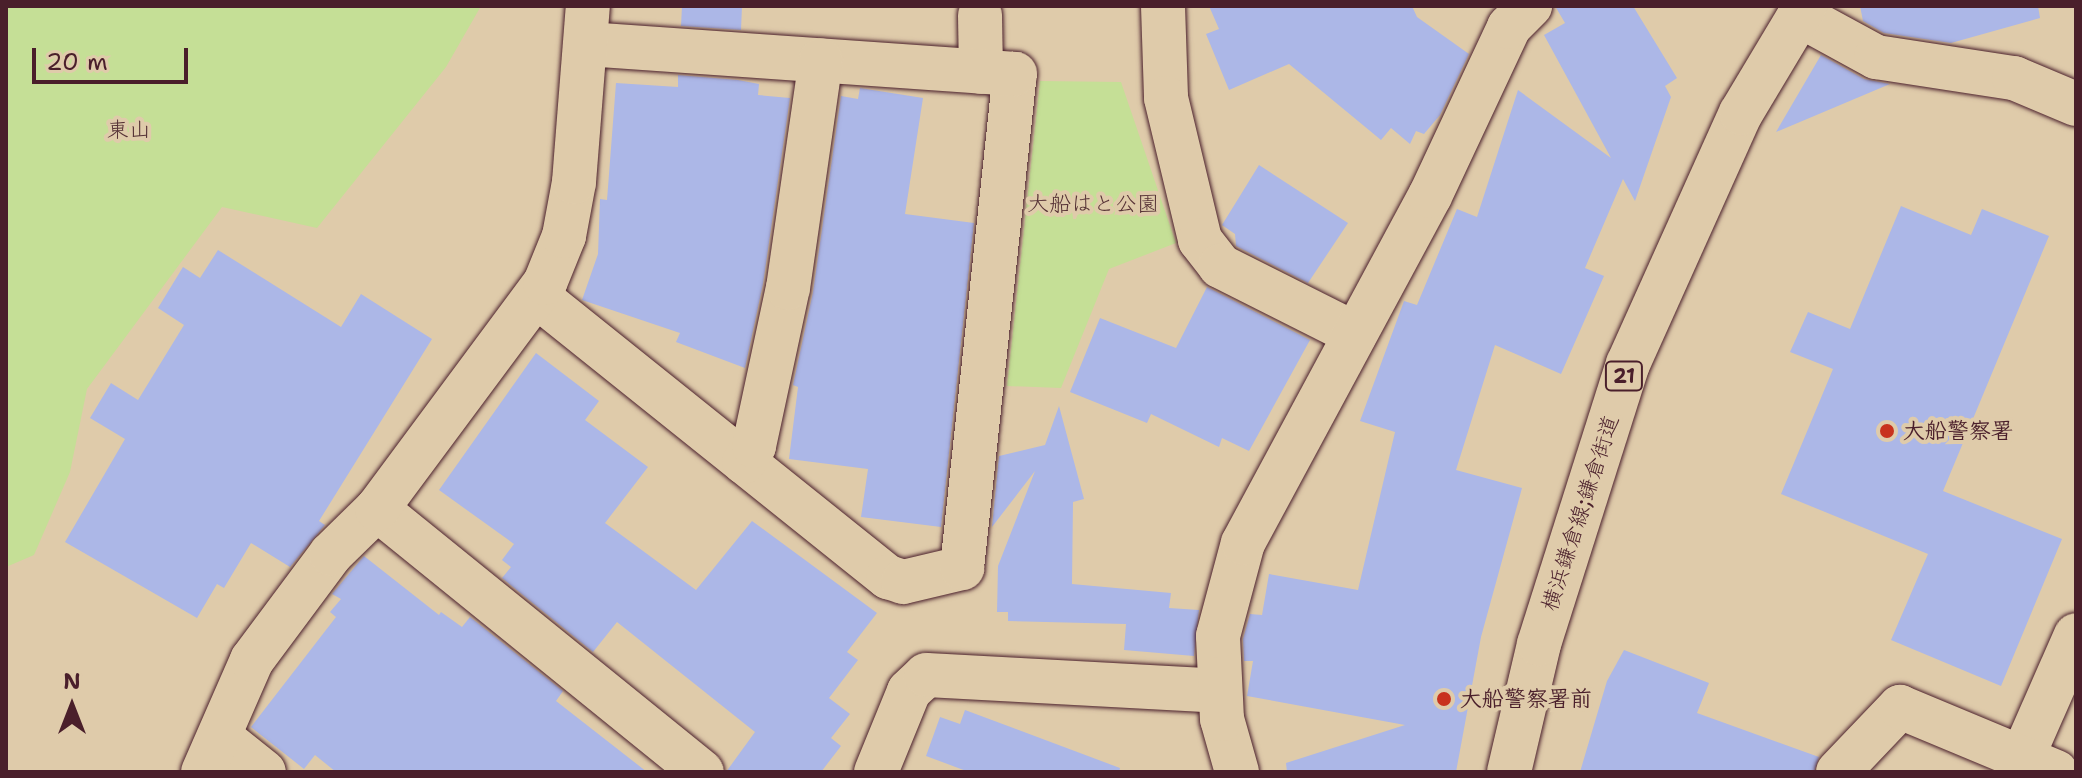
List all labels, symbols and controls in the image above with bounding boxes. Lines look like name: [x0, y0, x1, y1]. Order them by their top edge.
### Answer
scale bar: [36, 32, 192, 82]
text: 20 m: [46, 46, 108, 78]
park label: 東山: [107, 117, 151, 143]
park label: 大船はと公園: [1027, 191, 1159, 217]
road number: 21: [1604, 360, 1644, 392]
street label: 横浜鎌倉線;鎌倉街道: [1536, 412, 1624, 614]
place label: 大船警察署: [1903, 418, 2013, 444]
marker: 大船警察署: [1878, 422, 1896, 440]
north arrow: [32, 666, 112, 746]
text: N: [63, 667, 81, 696]
place label: 大船警察署前: [1460, 686, 1592, 712]
marker: 大船警察署前: [1435, 690, 1453, 708]

